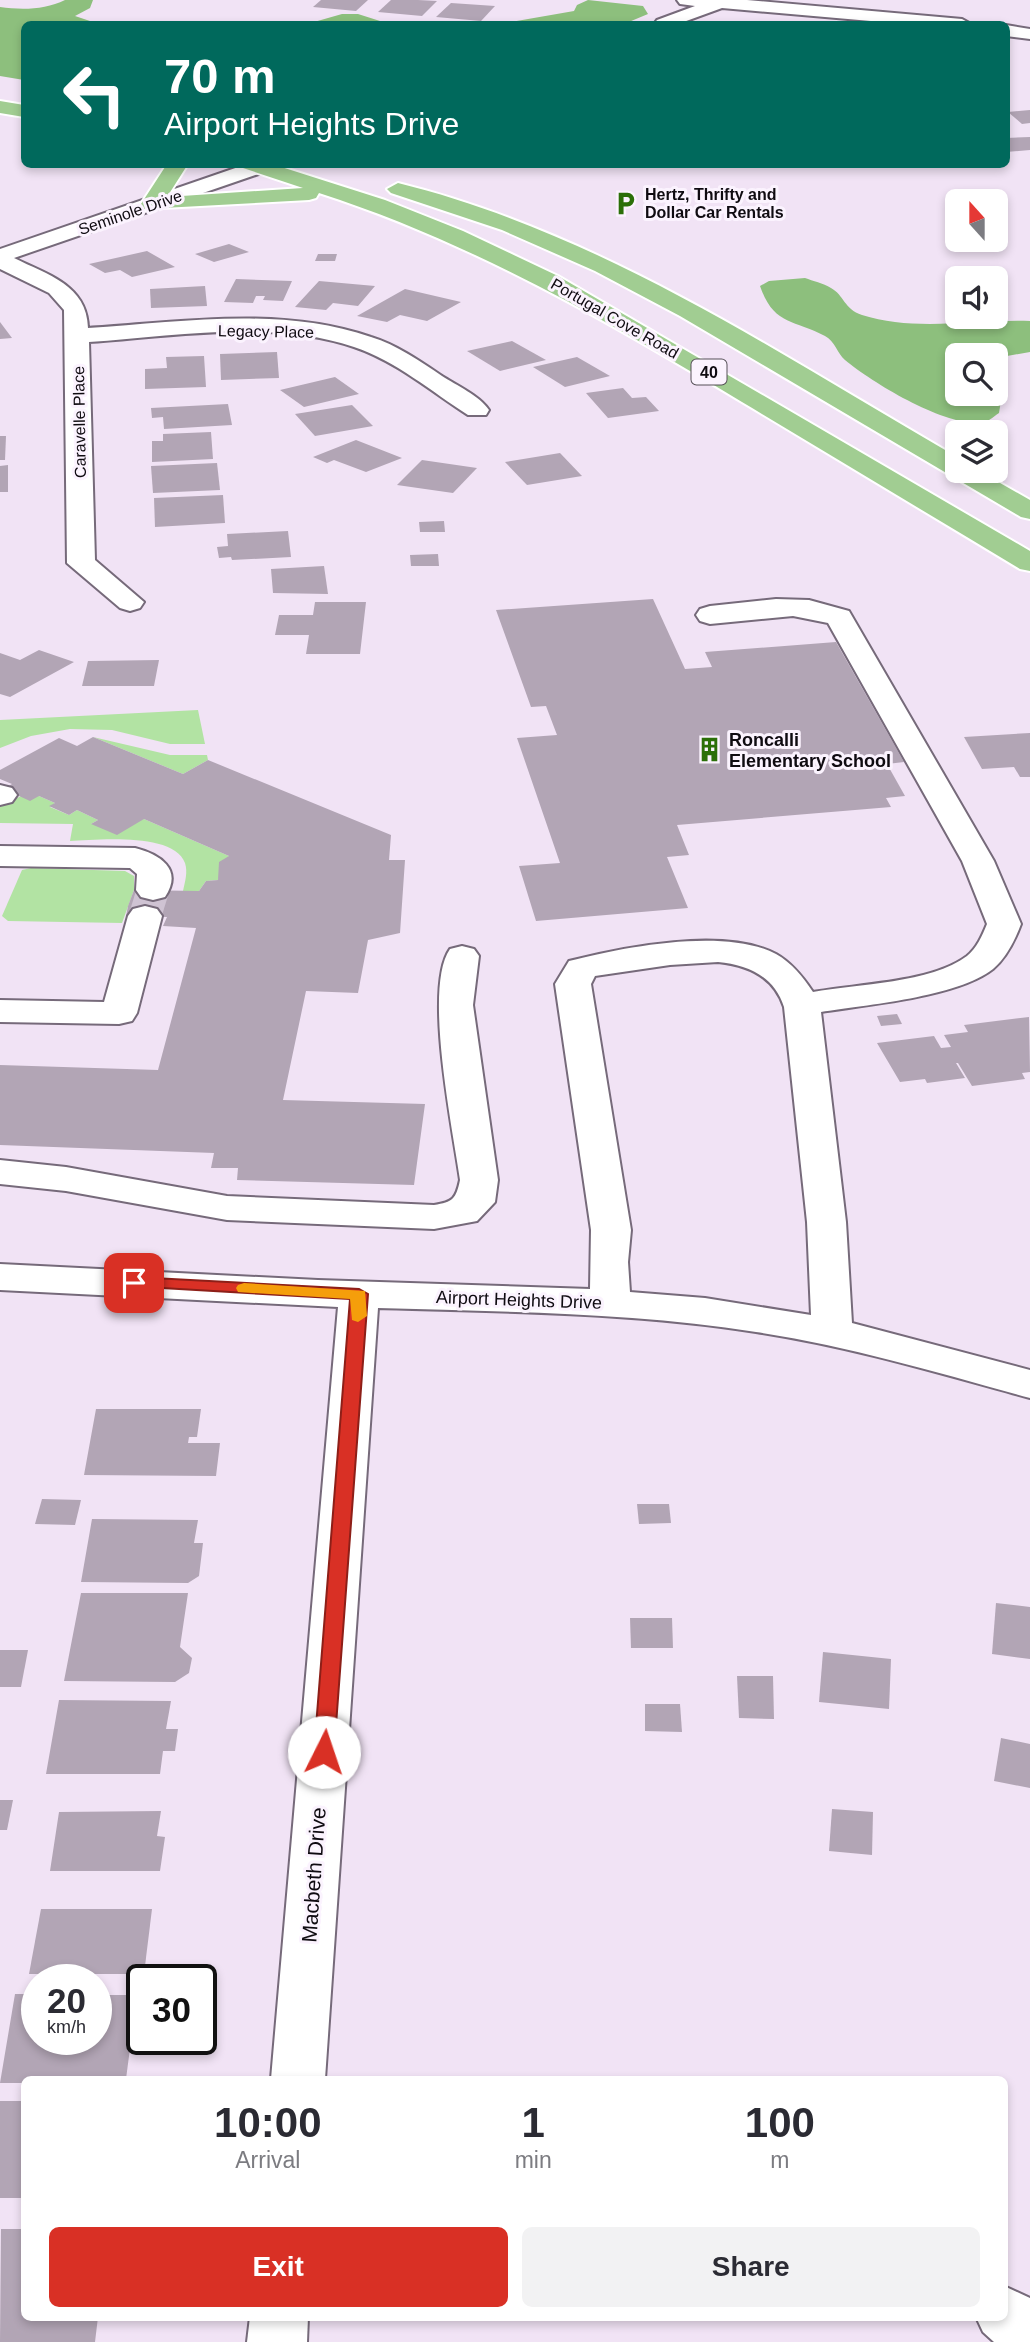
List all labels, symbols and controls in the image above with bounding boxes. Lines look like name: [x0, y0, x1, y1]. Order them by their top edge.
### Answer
icon: left: [49, 49, 140, 140]
text: 70 m: [164, 49, 276, 103]
text: Airport Heights Drive: [164, 106, 459, 142]
place label: Hertz, Thrifty and Dollar Car Rentals: [645, 186, 784, 221]
street label: Seminole Drive: [76, 187, 184, 238]
parking icon: Hertz, Thrifty and Dollar Car Rentals: [611, 189, 639, 217]
north arrow: [945, 189, 1008, 252]
map controls: [945, 189, 1008, 483]
button: sound: [945, 266, 1008, 329]
street label: Portugal Cove Road: [548, 275, 681, 362]
street label: Legacy Place: [218, 322, 314, 341]
button: search: [945, 343, 1008, 406]
road number: 40: [692, 360, 726, 384]
street label: Caravelle Place: [70, 366, 89, 478]
button: layers: [945, 420, 1008, 483]
place label: Roncalli Elementary School: [729, 730, 891, 771]
building icon: Roncalli Elementary School: [695, 736, 723, 764]
pin: [104, 1253, 164, 1313]
icon: arrive: [115, 1264, 153, 1302]
street label: Airport Heights Drive: [436, 1287, 602, 1313]
position arrow: [287, 1715, 361, 1789]
street label: Macbeth Drive: [297, 1807, 330, 1943]
speed limit sign: 30: [126, 1964, 217, 2055]
text: 20: [47, 1981, 86, 2020]
text: km/h: [47, 2017, 86, 2037]
text: 10:00: [214, 2099, 322, 2146]
text: 1: [521, 2099, 545, 2146]
text: 100: [745, 2099, 815, 2146]
text: Arrival: [235, 2147, 300, 2173]
text: min: [515, 2147, 552, 2173]
text: m: [770, 2147, 789, 2173]
button: Exit: [49, 2227, 508, 2307]
button: Share: [522, 2227, 980, 2307]

